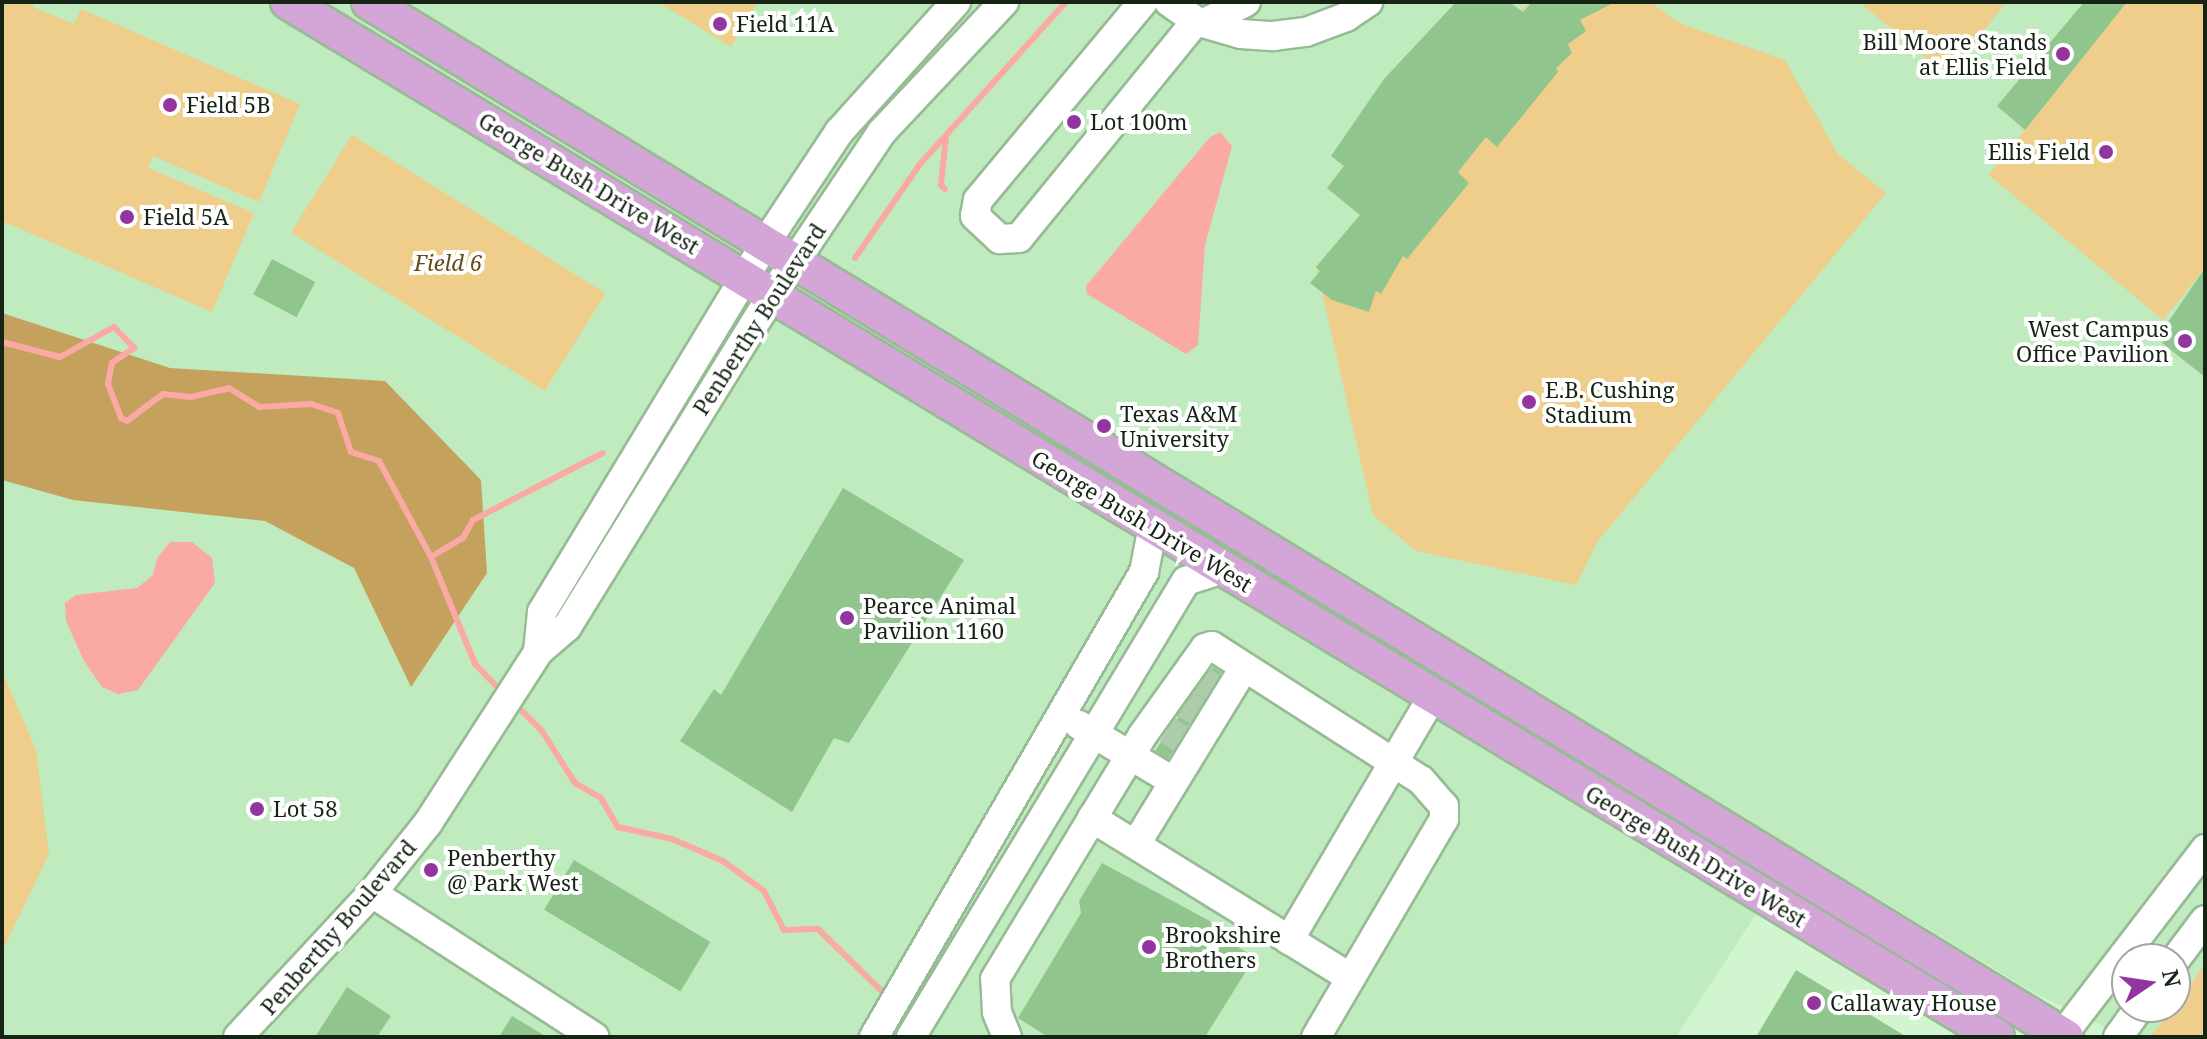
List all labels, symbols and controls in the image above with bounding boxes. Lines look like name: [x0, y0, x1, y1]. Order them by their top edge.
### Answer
place label: Field 11A: [736, 11, 834, 37]
marker: Field 11A: [711, 15, 729, 33]
place label: Bill Moore Stands at Ellis Field: [1863, 28, 2047, 80]
marker: Bill Moore Stands at Ellis Field: [2054, 45, 2072, 63]
place label: Field 5B: [186, 92, 271, 118]
marker: Field 5B: [161, 96, 179, 114]
street label: George Bush Drive West: [474, 107, 704, 259]
place label: Lot 100m: [1090, 109, 1188, 135]
marker: Lot 100m: [1065, 113, 1083, 131]
place label: Ellis Field: [1988, 139, 2090, 165]
marker: Ellis Field: [2097, 143, 2115, 161]
place label: Field 5A: [143, 204, 229, 230]
marker: Field 5A: [118, 208, 136, 226]
street label: Penberthy Boulevard: [687, 218, 831, 420]
park label: Field 6: [414, 250, 482, 276]
place label: West Campus Office Pavilion: [2016, 315, 2169, 366]
marker: West Campus Office Pavilion: [2176, 332, 2194, 350]
place label: E.B. Cushing Stadium: [1545, 376, 1674, 428]
marker: E.B. Cushing Stadium: [1520, 393, 1538, 411]
place label: Texas A&M University: [1120, 400, 1237, 452]
marker: Texas A&M University: [1095, 417, 1113, 435]
street label: George Bush Drive West: [1027, 445, 1257, 597]
place label: Pearce Animal Pavilion 1160: [863, 592, 1016, 644]
marker: Pearce Animal Pavilion 1160: [838, 609, 856, 627]
street label: George Bush Drive West: [1581, 780, 1811, 932]
place label: Lot 58: [273, 796, 337, 822]
marker: Lot 58: [248, 800, 266, 818]
street label: Penberthy Boulevard: [255, 834, 421, 1020]
place label: Penberthy @ Park West: [447, 844, 579, 896]
marker: Penberthy @ Park West: [422, 861, 440, 879]
place label: Brookshire Brothers: [1165, 921, 1281, 972]
marker: Brookshire Brothers: [1140, 938, 1158, 956]
north arrow: [2111, 943, 2191, 1023]
text: N: [2156, 966, 2189, 990]
place label: Callaway House: [1830, 990, 1997, 1016]
marker: Callaway House: [1805, 994, 1823, 1012]

